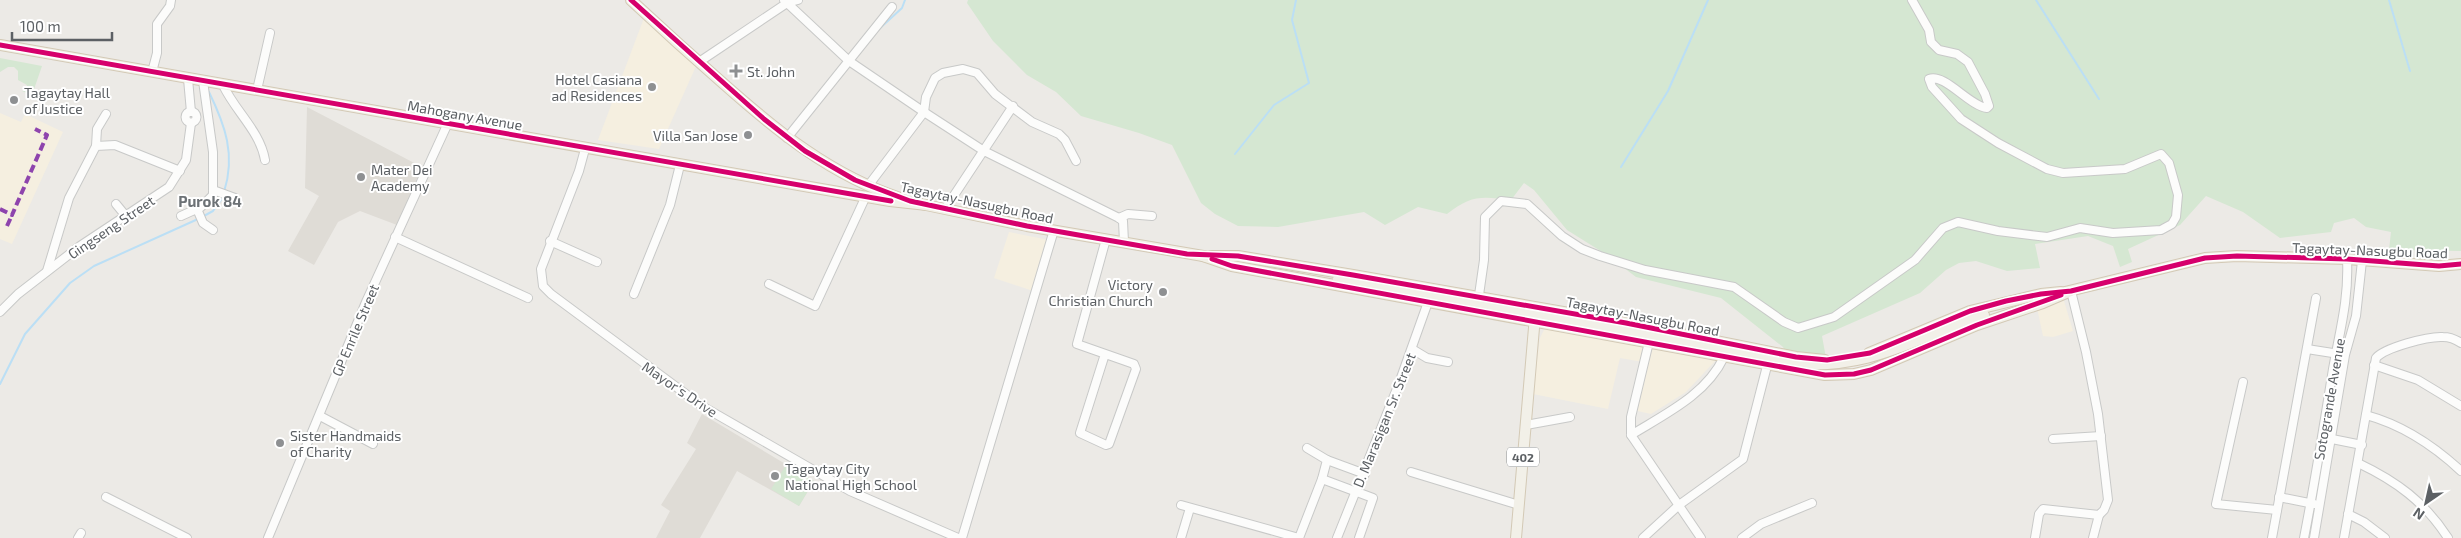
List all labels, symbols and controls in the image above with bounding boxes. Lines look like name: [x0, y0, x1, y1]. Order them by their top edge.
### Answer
scale bar: [12, 10, 112, 42]
text: 100 m: [20, 17, 61, 35]
place label: St. John: [747, 63, 795, 80]
marker: St. John: [729, 64, 743, 78]
place label: Hotel Casiana ad Residences: [551, 71, 642, 104]
marker: Hotel Casiana ad Residences: [646, 81, 658, 93]
place label: Tagaytay Hall of Justice: [24, 84, 111, 117]
marker: Tagaytay Hall of Justice: [8, 94, 20, 106]
street label: Mahogany Avenue: [406, 97, 524, 133]
place label: Villa San Jose: [653, 127, 738, 144]
marker: Villa San Jose: [742, 129, 754, 141]
place label: Mater Dei Academy: [371, 161, 433, 194]
marker: Mater Dei Academy: [355, 171, 367, 183]
street label: Tagaytay-Nasugbu Road: [899, 177, 1055, 227]
street label: Gingseng Street: [64, 192, 158, 262]
district label: Purok 84: [178, 192, 242, 210]
street label: Tagaytay-Nasugbu Road: [2292, 239, 2448, 261]
place label: Victory Christian Church: [1048, 276, 1154, 309]
street label: GP Enrile Street: [328, 281, 382, 379]
marker: Victory Christian Church: [1157, 286, 1169, 298]
street label: Tagaytay-Nasugbu Road: [1565, 293, 1721, 339]
street label: Sotogrande Avenue: [2310, 337, 2348, 461]
street label: D. Marasigan Sr. Street: [1349, 350, 1419, 490]
street label: Mayor's Drive: [639, 358, 721, 420]
place label: Sister Handmaids of Charity: [290, 427, 401, 460]
marker: Sister Handmaids of Charity: [274, 437, 286, 449]
road number: 402: [1507, 448, 1539, 467]
place label: Tagaytay City National High School: [785, 460, 918, 493]
marker: Tagaytay City National High School: [769, 470, 781, 482]
north arrow: [2401, 478, 2451, 528]
text: N: [2410, 504, 2427, 524]

